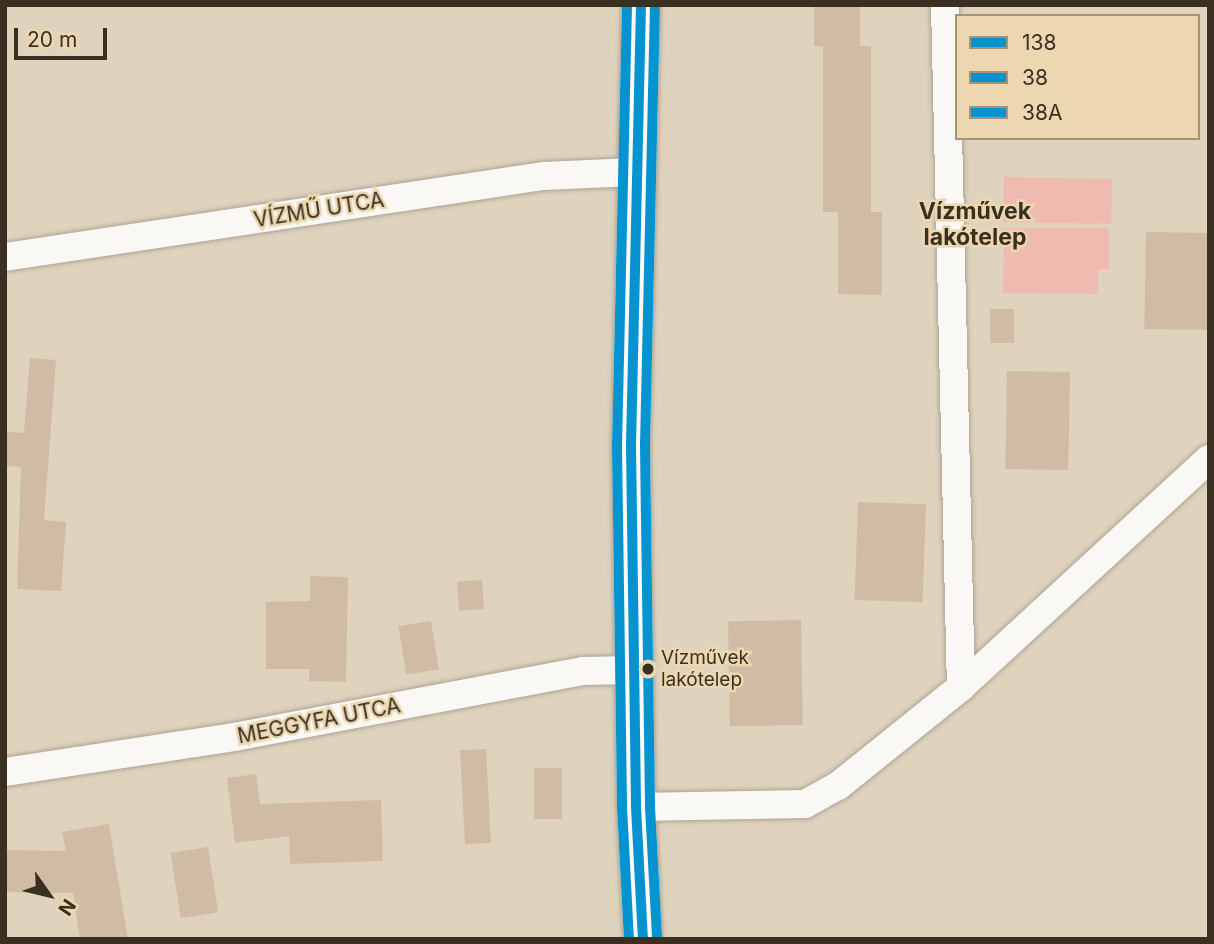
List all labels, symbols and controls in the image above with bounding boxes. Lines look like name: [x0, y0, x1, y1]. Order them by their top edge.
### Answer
scale bar: [18, 14, 110, 58]
legend: [955, 14, 1200, 140]
text: 20 m: [27, 27, 77, 52]
text: 138: [1022, 30, 1057, 55]
text: 38: [1022, 65, 1048, 90]
text: 38A: [1022, 100, 1062, 125]
street label: VÍZMŰ UTCA: [252, 187, 386, 233]
district label: Vízművek lakótelep: [919, 197, 1031, 251]
place label: Vízművek lakótelep: [661, 647, 749, 691]
marker: Vízművek lakótelep: [641, 662, 655, 676]
street label: MEGGYFA UTCA: [235, 693, 403, 749]
north arrow: [14, 860, 84, 930]
text: N: [53, 895, 80, 919]

